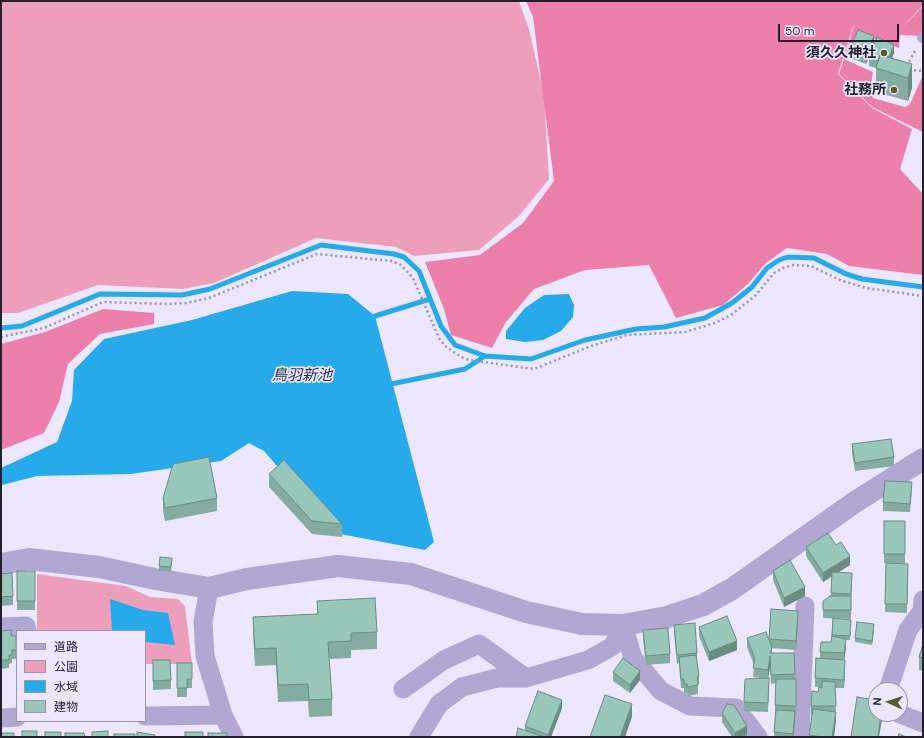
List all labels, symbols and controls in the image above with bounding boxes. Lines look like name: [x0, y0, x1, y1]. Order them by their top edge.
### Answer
scale bar: [780, 16, 901, 42]
text: 50 m: [785, 23, 814, 39]
place label: 須久久神社: [806, 45, 876, 61]
marker: 須久久神社: [879, 48, 889, 58]
place label: 社務所: [844, 82, 886, 98]
marker: 社務所: [889, 85, 899, 95]
water label: 鳥羽新池: [272, 367, 332, 385]
legend: [16, 630, 146, 722]
text: 道路: [54, 639, 78, 655]
text: 公園: [54, 659, 78, 675]
text: 水域: [54, 679, 78, 695]
north arrow: [868, 682, 908, 722]
text: N: [870, 697, 884, 706]
text: 建物: [54, 699, 78, 715]

